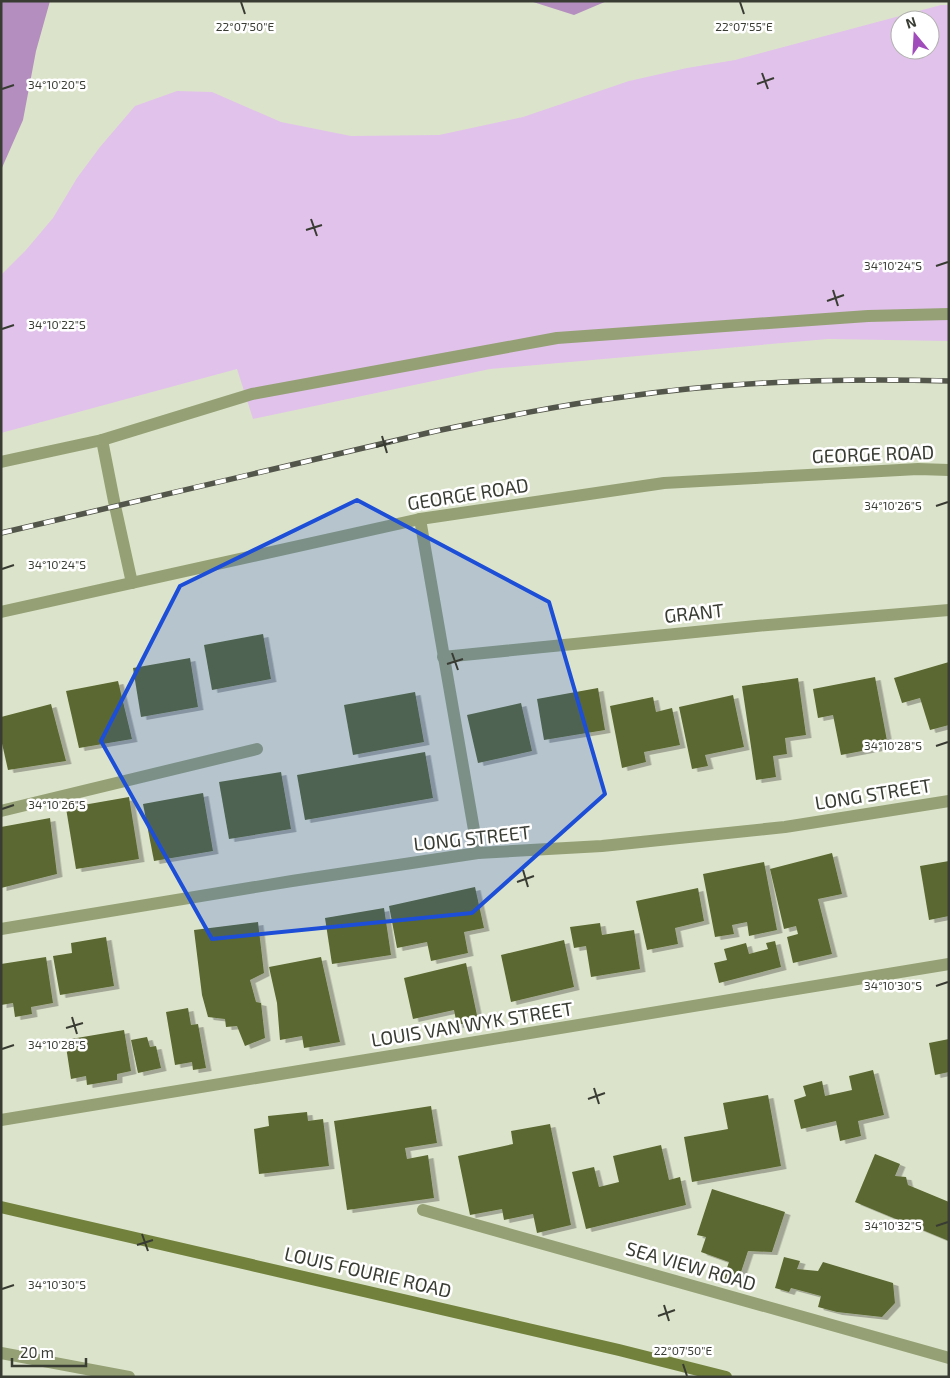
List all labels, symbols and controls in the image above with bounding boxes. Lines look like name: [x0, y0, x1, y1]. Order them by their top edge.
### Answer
north arrow: [890, 10, 940, 60]
text: N: [903, 13, 918, 32]
text: 22°07'50"E: [216, 19, 274, 33]
text: 22°07'55"E: [715, 19, 773, 33]
text: 34°10'20"S: [28, 77, 86, 91]
text: 34°10'24"S: [864, 258, 922, 272]
text: 34°10'22"S: [28, 317, 86, 331]
street label: GEORGE ROAD: [811, 440, 935, 467]
street label: GEORGE ROAD: [406, 473, 530, 514]
text: 34°10'26"S: [864, 498, 922, 512]
text: 34°10'24"S: [28, 557, 86, 571]
street label: GRANT: [663, 598, 725, 627]
text: 34°10'28"S: [864, 738, 922, 752]
street label: LONG STREET: [813, 773, 933, 814]
text: 34°10'26"S: [28, 797, 86, 811]
street label: LONG STREET: [412, 820, 532, 855]
text: 34°10'30"S: [864, 978, 922, 992]
street label: LOUIS VAN WYK STREET: [369, 996, 575, 1051]
text: 34°10'28"S: [28, 1037, 86, 1051]
text: 34°10'32"S: [864, 1218, 922, 1232]
street label: SEA VIEW ROAD: [623, 1236, 759, 1295]
street label: LOUIS FOURIE ROAD: [282, 1241, 454, 1302]
text: 34°10'30"S: [28, 1277, 86, 1291]
scale bar: [12, 1336, 86, 1368]
text: 20 m: [20, 1343, 54, 1361]
text: 22°07'50"E: [654, 1343, 712, 1357]

